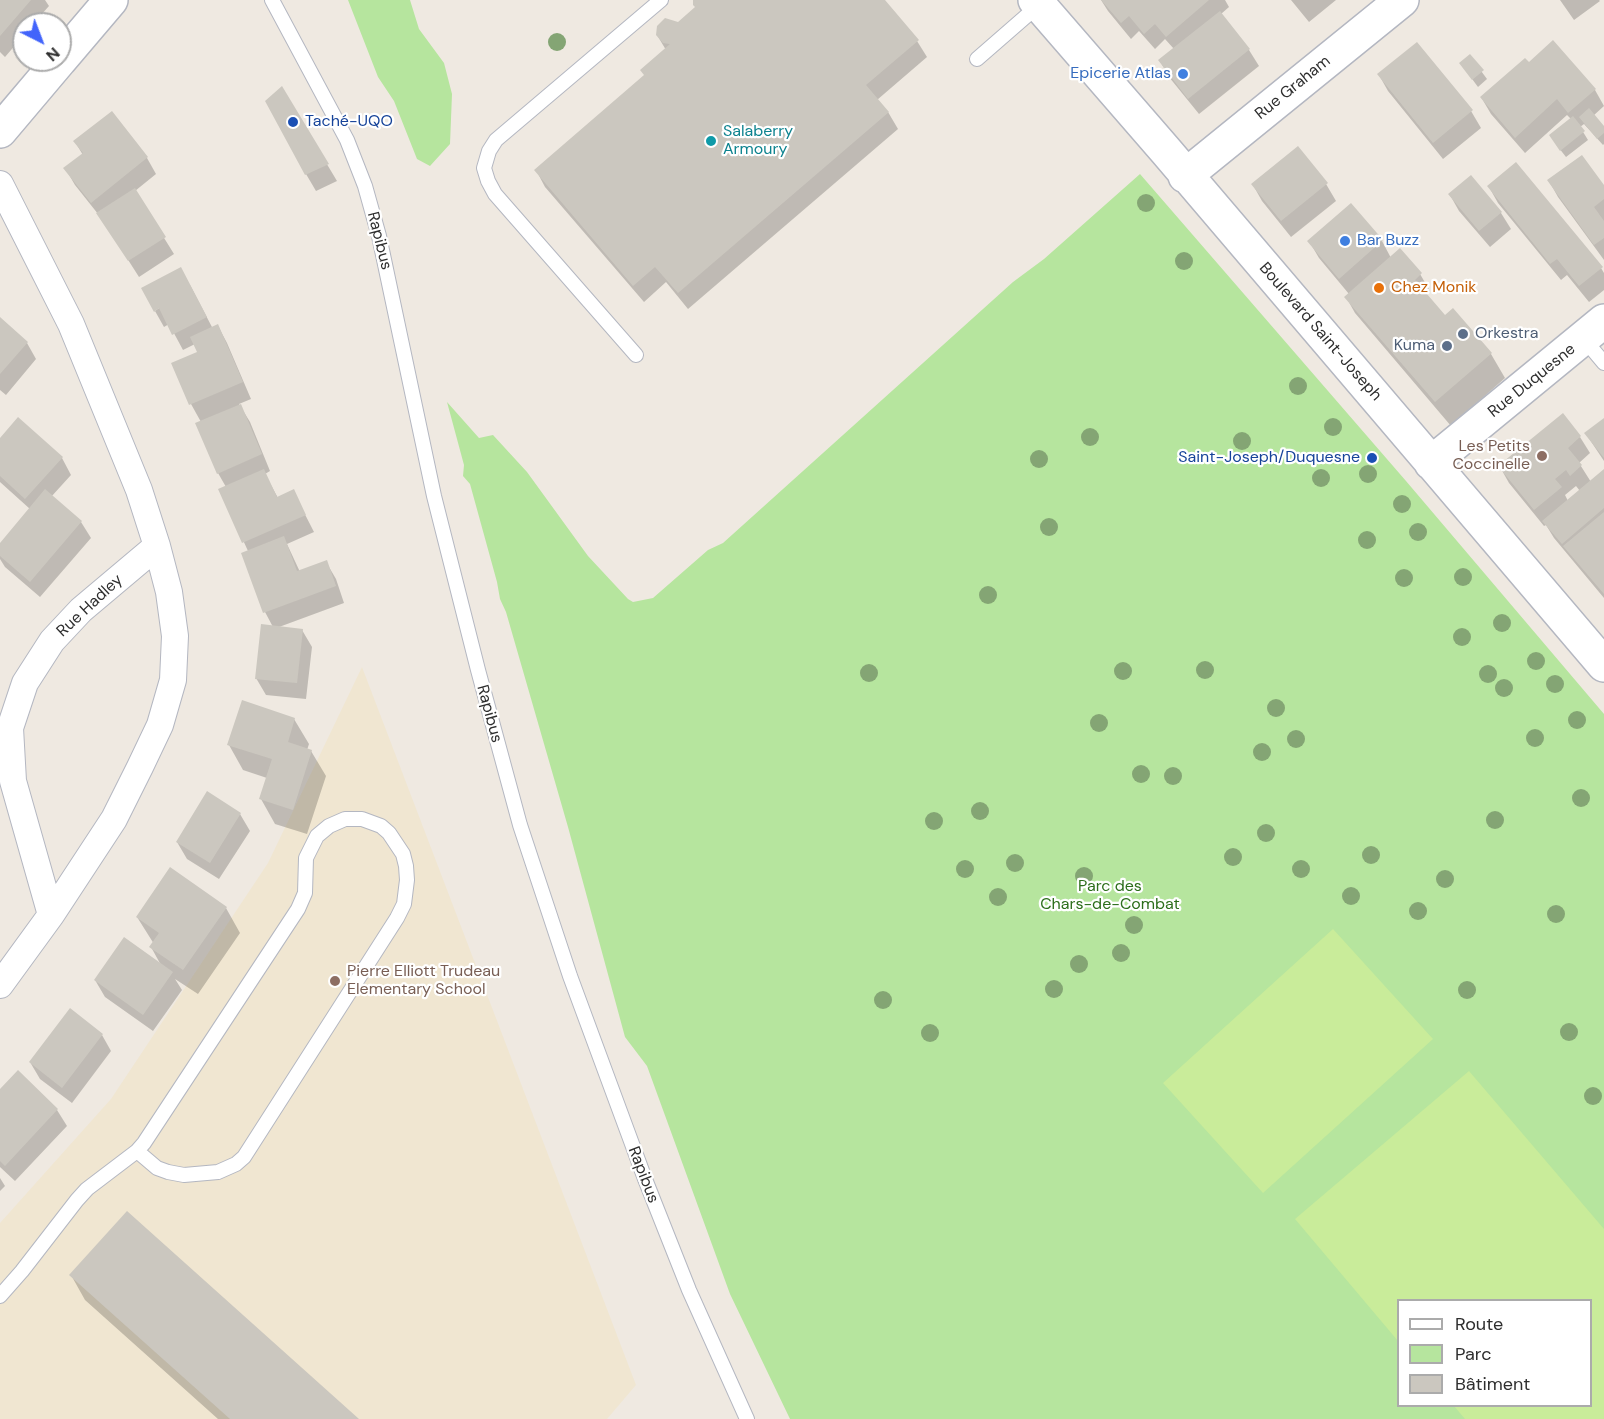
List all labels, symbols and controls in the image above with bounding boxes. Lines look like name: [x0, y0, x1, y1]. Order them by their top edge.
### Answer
north arrow: [12, 12, 72, 72]
text: N: [42, 43, 64, 66]
street label: Rue Graham: [1252, 52, 1334, 124]
place label: Epicerie Atlas: [1070, 64, 1171, 84]
marker: Epicerie Atlas: [1176, 67, 1190, 81]
place label: Taché-UQO: [305, 112, 393, 132]
marker: Taché-UQO: [286, 115, 300, 129]
place label: Salaberry Armoury: [723, 122, 793, 160]
marker: Salaberry Armoury: [704, 134, 718, 148]
street label: Rapibus: [363, 210, 395, 272]
place label: Bar Buzz: [1357, 231, 1419, 251]
marker: Bar Buzz: [1338, 234, 1352, 248]
street label: Boulevard Saint-Joseph: [1255, 259, 1385, 405]
place label: Chez Monik: [1391, 278, 1476, 298]
marker: Chez Monik: [1372, 281, 1386, 295]
place label: Orkestra: [1475, 324, 1538, 344]
marker: Orkestra: [1456, 327, 1470, 341]
place label: Kuma: [1394, 336, 1435, 356]
marker: Kuma: [1440, 339, 1454, 353]
street label: Rue Duquesne: [1484, 340, 1580, 422]
place label: Les Petits Coccinelle: [1452, 437, 1530, 475]
place label: Saint-Joseph/Duquesne: [1178, 448, 1360, 468]
marker: Les Petits Coccinelle: [1535, 449, 1549, 463]
marker: Saint-Joseph/Duquesne: [1365, 451, 1379, 465]
street label: Rue Hadley: [53, 571, 127, 641]
street label: Rapibus: [472, 683, 506, 745]
park label: Parc des Chars-de-Combat: [1040, 877, 1180, 915]
place label: Pierre Elliott Trudeau Elementary School: [347, 962, 500, 1000]
marker: Pierre Elliott Trudeau Elementary School: [328, 974, 342, 988]
street label: Rapibus: [623, 1144, 663, 1206]
legend: [1397, 1299, 1592, 1407]
text: Route: [1455, 1312, 1503, 1336]
text: Parc: [1455, 1342, 1491, 1366]
text: Bâtiment: [1455, 1372, 1530, 1396]

